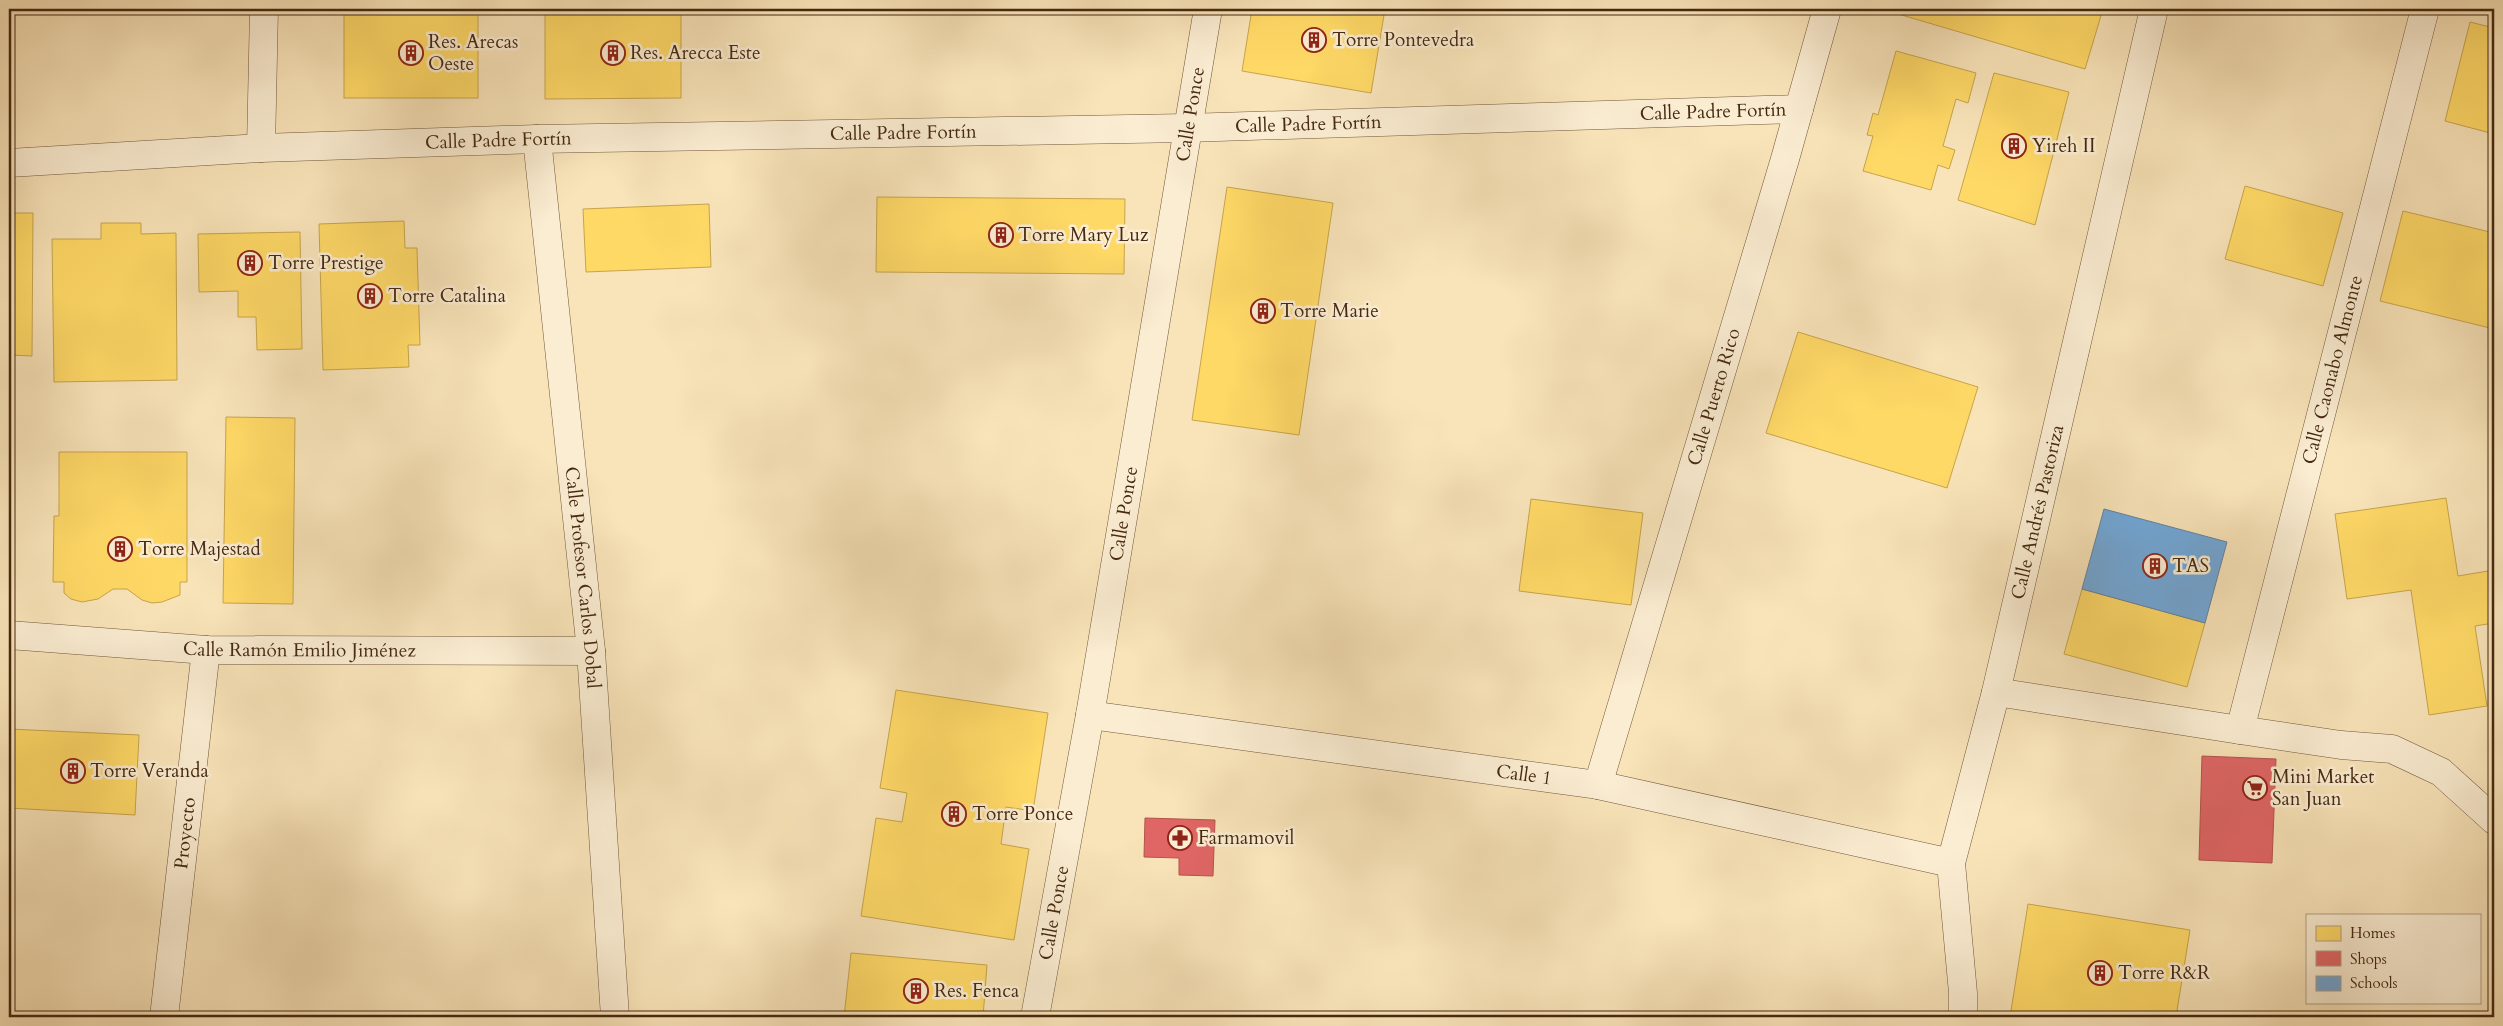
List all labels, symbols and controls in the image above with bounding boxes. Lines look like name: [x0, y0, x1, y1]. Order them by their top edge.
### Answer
building icon: Torre Pontevedra: [1301, 27, 1327, 53]
place label: Torre Pontevedra: [1332, 27, 1474, 53]
place label: Res. Arecas Oeste: [428, 29, 518, 77]
building icon: Res. Arecas Oeste: [398, 40, 424, 66]
building icon: Res. Arecca Este: [600, 40, 626, 66]
place label: Res. Arecca Este: [630, 40, 761, 66]
street label: Calle Ponce: [1170, 65, 1211, 164]
street label: Calle Padre Fortín: [1639, 96, 1787, 127]
street label: Calle Padre Fortín: [1235, 109, 1382, 139]
street label: Calle Padre Fortín: [830, 119, 977, 147]
street label: Calle Padre Fortín: [425, 125, 572, 156]
building icon: Yireh II: [2001, 133, 2027, 159]
place label: Yireh II: [2032, 133, 2096, 159]
building icon: Torre Mary Luz: [988, 222, 1014, 248]
place label: Torre Mary Luz: [1018, 222, 1149, 248]
building icon: Torre Prestige: [237, 250, 263, 276]
place label: Torre Prestige: [268, 250, 384, 276]
street label: Calle Caonabo Almonte: [2296, 272, 2369, 467]
building icon: Torre Catalina: [357, 283, 383, 309]
place label: Torre Catalina: [388, 283, 506, 309]
building icon: Torre Marie: [1250, 298, 1276, 324]
place label: Torre Marie: [1280, 298, 1379, 324]
street label: Calle Puerto Rico: [1681, 325, 1747, 469]
street label: Calle Andrés Pastoriza: [2005, 422, 2070, 602]
street label: Calle Ponce: [1103, 464, 1144, 563]
street label: Calle Profesor Carlos Dobal: [559, 465, 606, 690]
building icon: Torre Majestad: [107, 536, 133, 562]
place label: Torre Majestad: [138, 536, 261, 562]
building icon: TAS: [2142, 553, 2168, 579]
place label: TAS: [2172, 553, 2209, 579]
street label: Calle Ramón Emilio Jiménez: [182, 635, 416, 664]
building icon: Torre Veranda: [60, 758, 86, 784]
place label: Torre Veranda: [90, 758, 209, 784]
street label: Calle 1: [1494, 758, 1553, 791]
place label: Mini Market San Juan: [2272, 764, 2374, 812]
supermarket icon: Mini Market San Juan: [2242, 775, 2268, 801]
street label: Proyecto: [168, 796, 202, 871]
building icon: Torre Ponce: [941, 801, 967, 827]
place label: Torre Ponce: [972, 801, 1073, 827]
pharmacy icon: Farmamovil: [1167, 825, 1193, 851]
place label: Farmamovil: [1198, 825, 1295, 851]
street label: Calle Ponce: [1033, 863, 1075, 962]
legend: [2306, 914, 2480, 1004]
text: Homes: [2350, 923, 2395, 943]
text: Shops: [2350, 949, 2387, 969]
building icon: Torre R&R: [2087, 960, 2113, 986]
place label: Torre R&R: [2118, 960, 2211, 986]
text: Schools: [2350, 973, 2398, 993]
building icon: Res. Fenca: [903, 978, 929, 1004]
place label: Res. Fenca: [934, 978, 1019, 1004]

